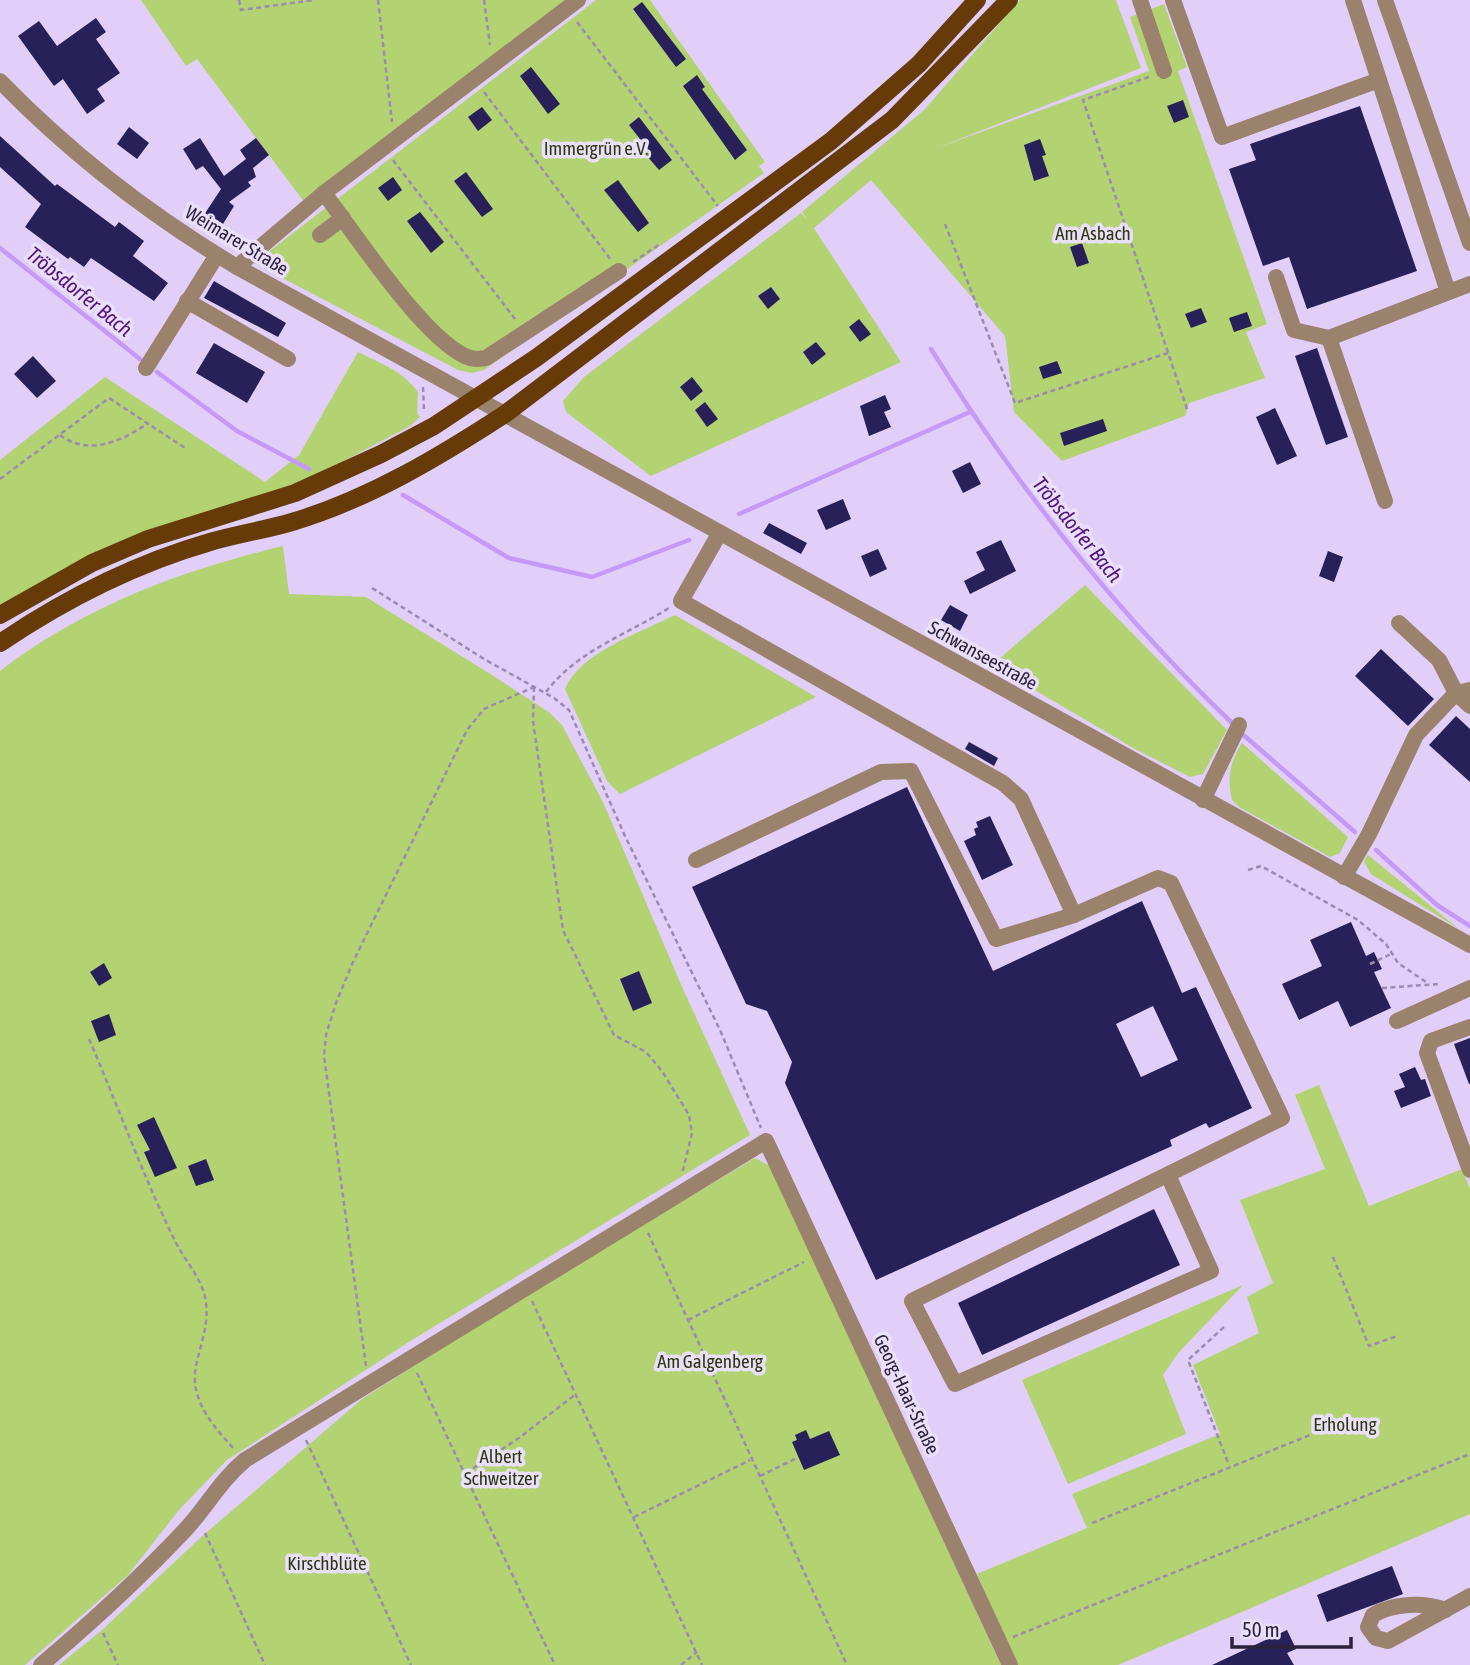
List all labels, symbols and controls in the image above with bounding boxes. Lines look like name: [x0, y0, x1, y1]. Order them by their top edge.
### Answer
park label: Immergrün e.V.: [544, 137, 648, 159]
street label: Weimarer Straße: [182, 201, 292, 279]
park label: Am Asbach: [1055, 222, 1131, 244]
water label: Tröbsdorfer Bach: [22, 241, 138, 341]
water label: Tröbsdorfer Bach: [1028, 471, 1128, 587]
street label: Schwanseestraße: [925, 616, 1041, 694]
street label: Georg-Haar-Straße: [870, 1331, 944, 1457]
park label: Am Galgenberg: [657, 1350, 764, 1372]
park label: Erholung: [1313, 1413, 1378, 1435]
park label: Albert Schweitzer: [464, 1445, 539, 1489]
park label: Kirschblüte: [287, 1552, 367, 1574]
scale bar: [1232, 1606, 1351, 1650]
text: 50 m: [1242, 1617, 1280, 1641]

